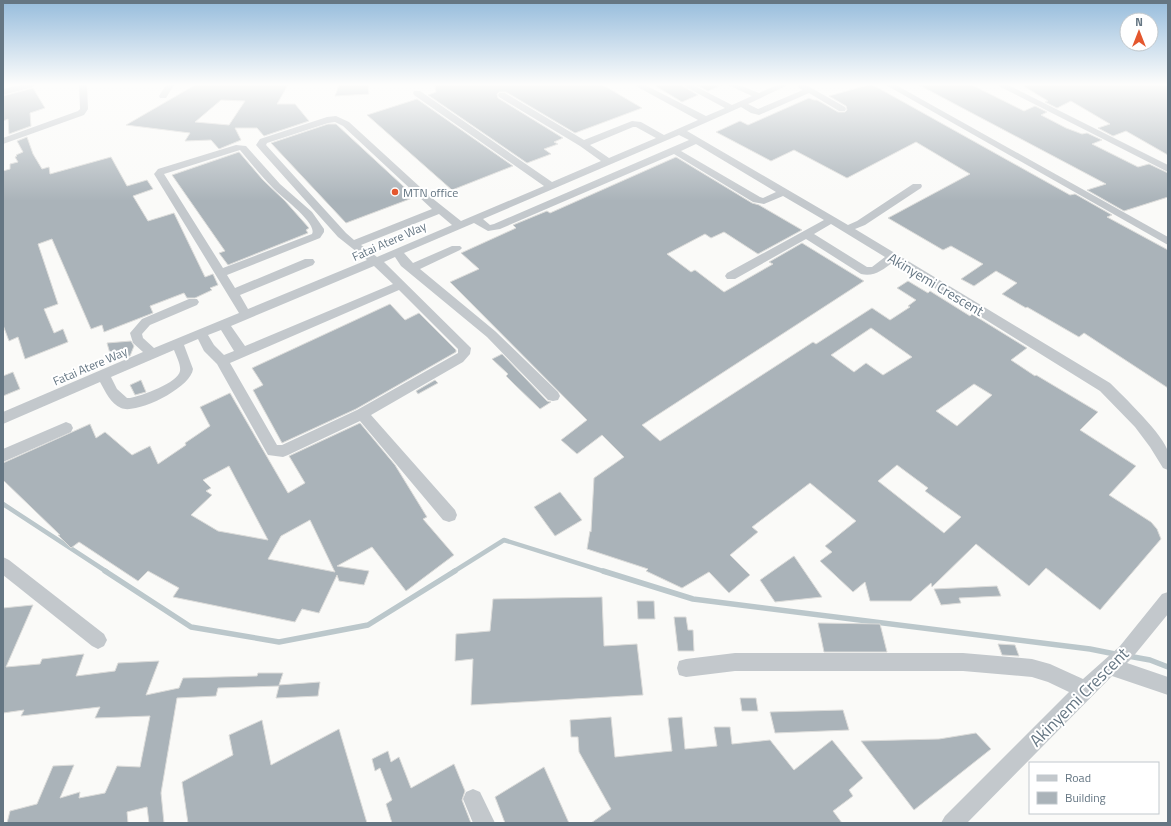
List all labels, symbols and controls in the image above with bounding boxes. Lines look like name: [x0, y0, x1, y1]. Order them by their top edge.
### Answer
north arrow: [1119, 12, 1159, 52]
text: N: [1135, 14, 1143, 30]
place label: MTN office: [403, 183, 458, 202]
marker: MTN office: [390, 187, 400, 197]
street label: Fatai Atere Way: [349, 216, 429, 266]
street label: Akinyemi Crescent: [884, 247, 988, 321]
street label: Fatai Atere Way: [50, 342, 131, 390]
street label: Akinyemi Crescent: [1023, 641, 1135, 753]
legend: [1029, 762, 1159, 814]
text: Road: [1065, 768, 1091, 787]
text: Building: [1065, 788, 1106, 807]

